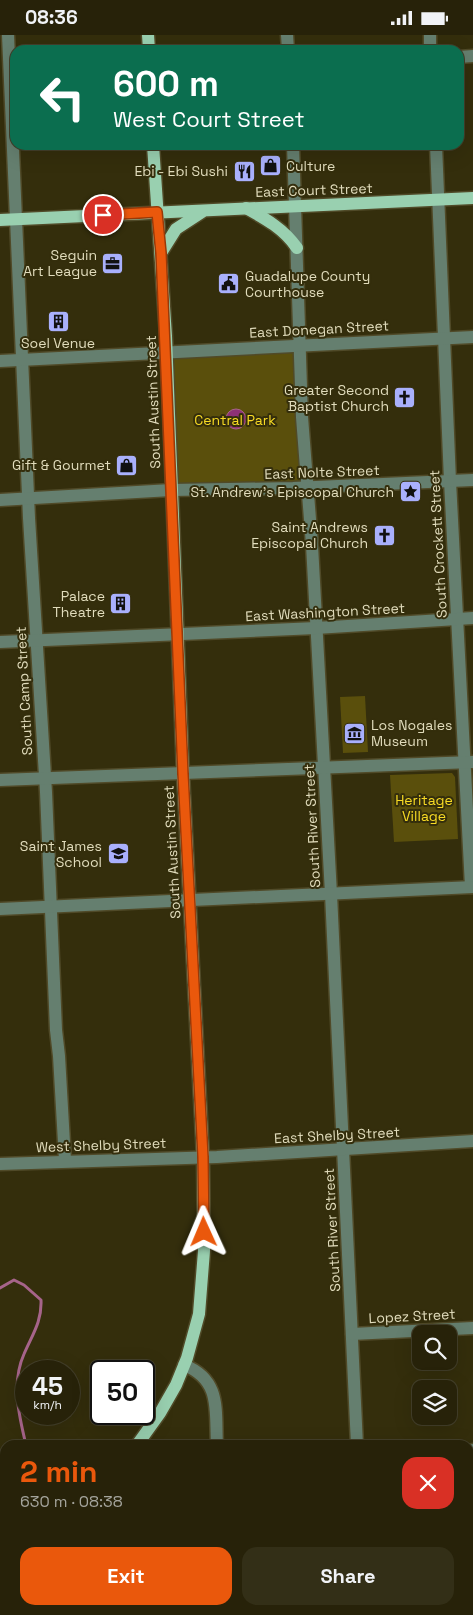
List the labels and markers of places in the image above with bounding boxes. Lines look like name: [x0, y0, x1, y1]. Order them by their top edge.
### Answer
shop icon: Culture: [258, 154, 282, 178]
place label: Culture: [286, 157, 335, 175]
restaurant icon: Ebi - Ebi Sushi: [232, 159, 256, 183]
place label: Ebi - Ebi Sushi: [134, 162, 228, 180]
pin: [82, 194, 124, 236]
place label: Seguin Art League: [23, 246, 97, 280]
office icon: Seguin Art League: [101, 251, 125, 275]
place label: Guadalupe County Courthouse: [245, 267, 370, 301]
public building icon: Guadalupe County Courthouse: [217, 272, 241, 296]
building icon: Soel Venue: [46, 309, 70, 333]
place label: Soel Venue: [21, 334, 95, 352]
place label: Greater Second Baptist Church: [284, 381, 389, 415]
church icon: Greater Second Baptist Church: [393, 386, 417, 410]
shop icon: Gift & Gourmet: [115, 453, 139, 477]
place label: Gift & Gourmet: [12, 456, 111, 474]
place icon: St. Andrew's Episcopal Church: [398, 480, 422, 504]
place label: St. Andrew's Episcopal Church: [190, 483, 394, 501]
place label: Saint Andrews Episcopal Church: [251, 518, 368, 552]
church icon: Saint Andrews Episcopal Church: [372, 523, 396, 547]
place label: Palace Theatre: [53, 587, 105, 621]
building icon: Palace Theatre: [109, 592, 133, 616]
place label: Los Nogales Museum: [371, 716, 452, 750]
museum icon: Los Nogales Museum: [343, 721, 367, 745]
place label: Saint James School: [20, 837, 102, 871]
school or university icon: Saint James School: [106, 842, 130, 866]

